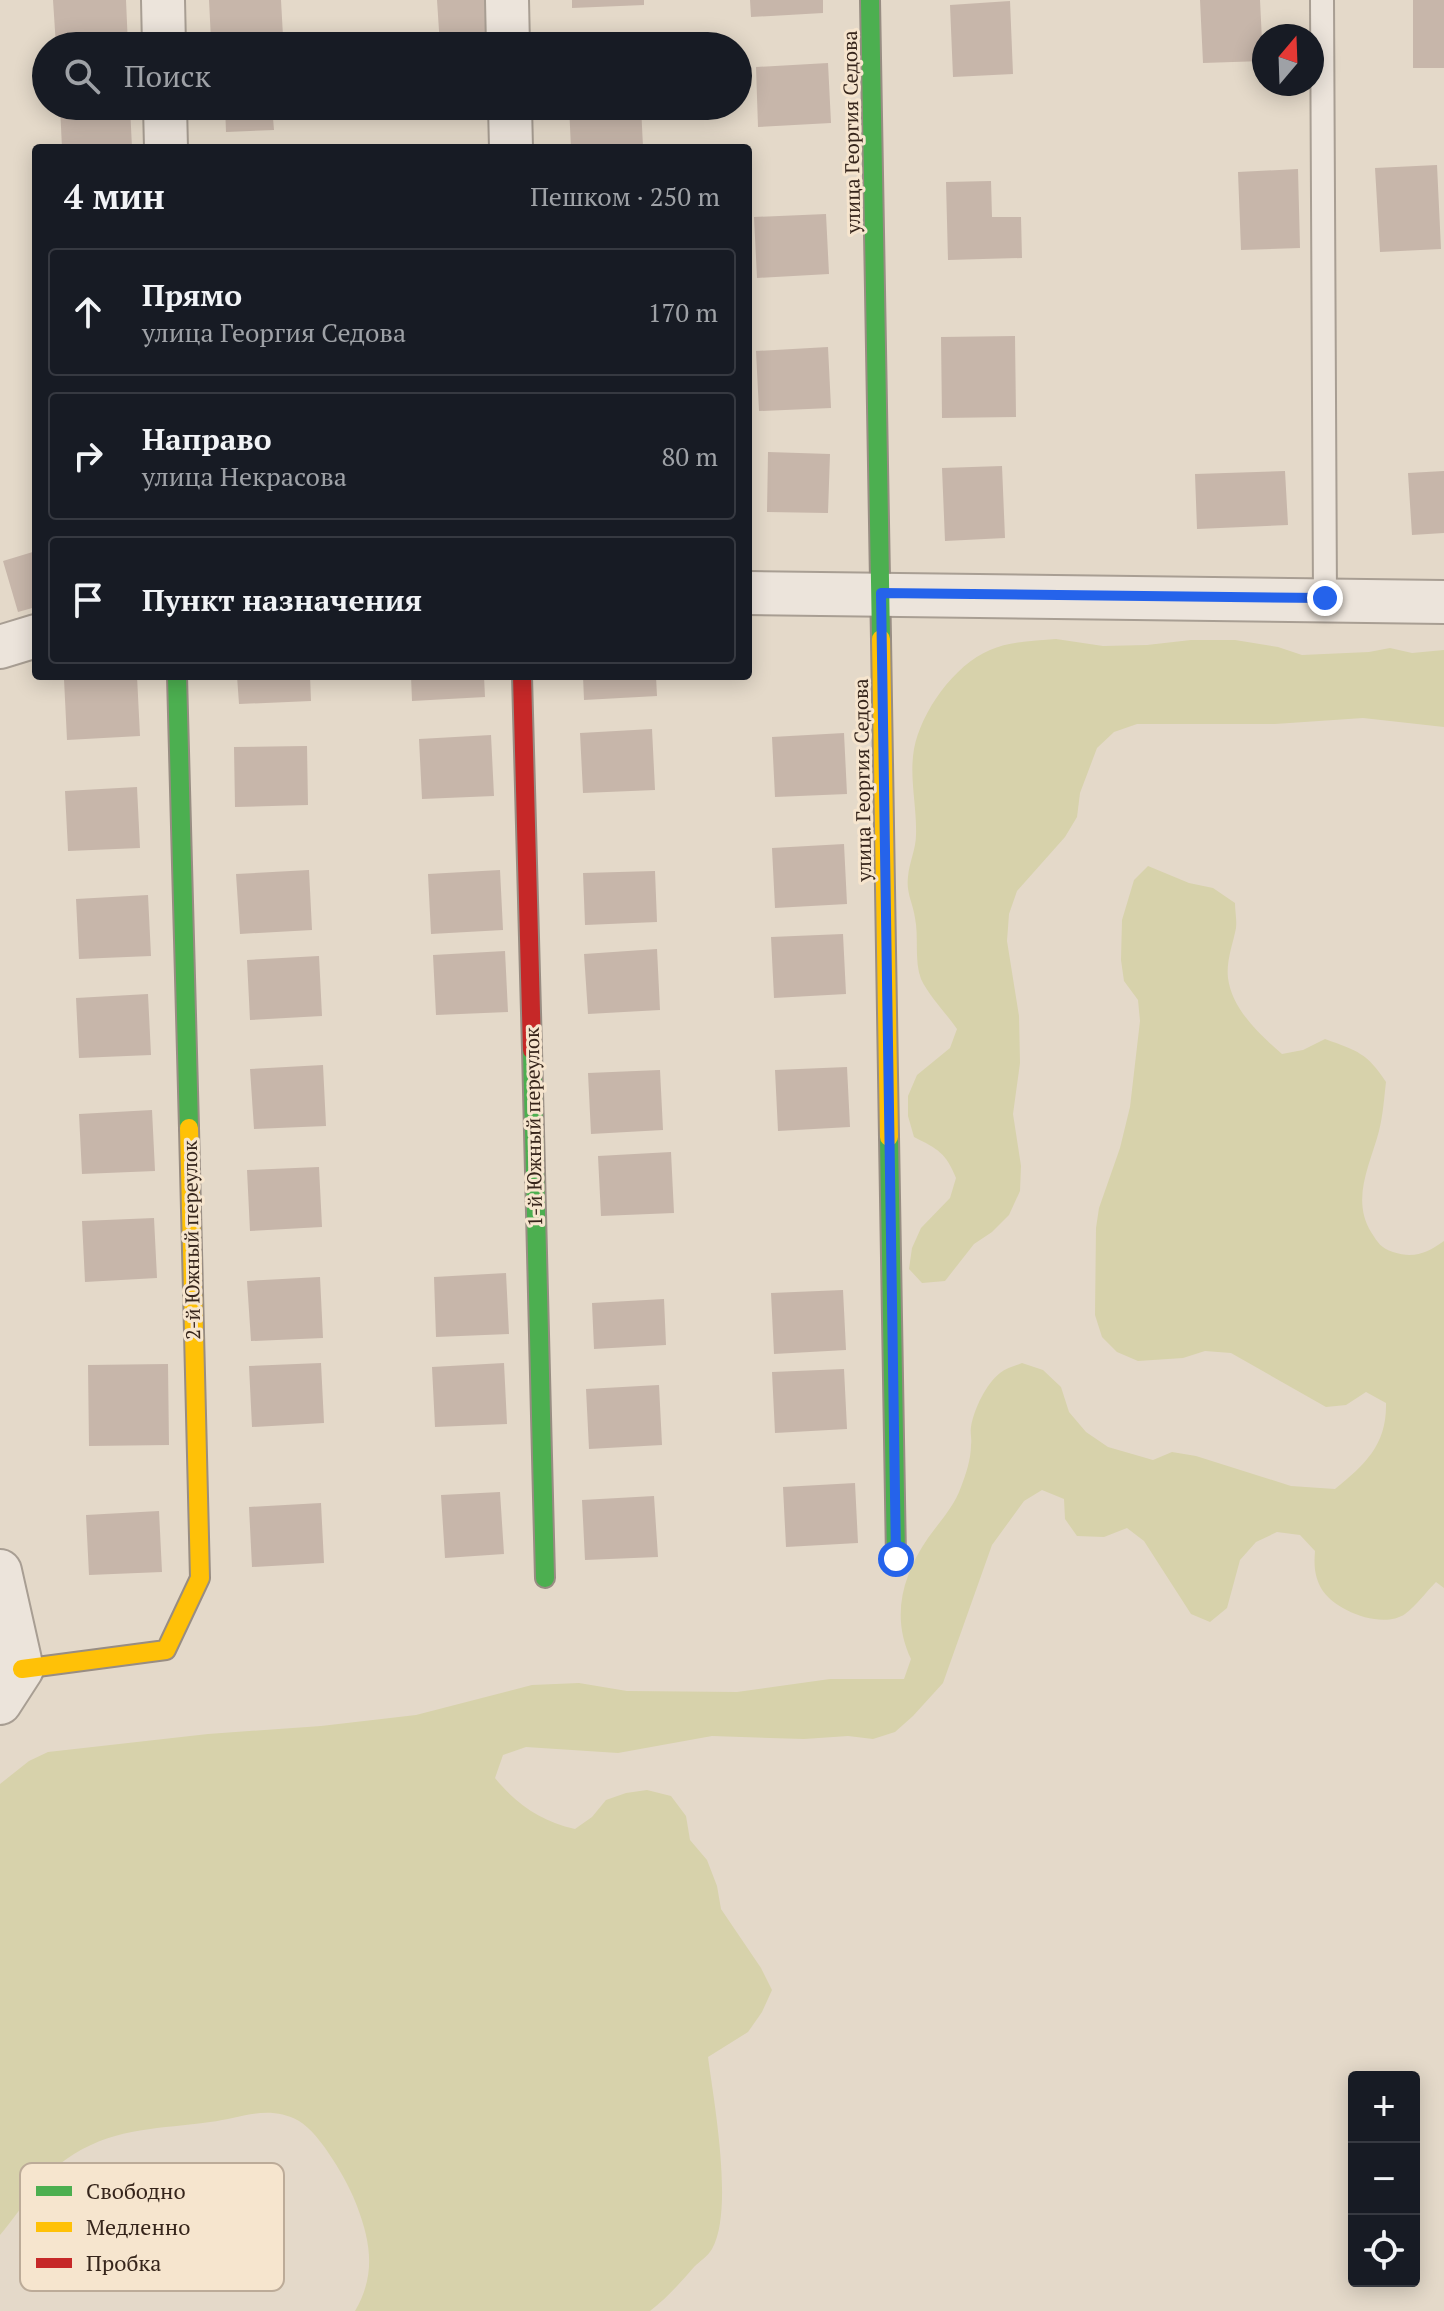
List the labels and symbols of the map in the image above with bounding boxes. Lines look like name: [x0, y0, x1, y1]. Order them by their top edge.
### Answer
north arrow: [1252, 24, 1324, 96]
street label: улица Георгия Седова: [836, 30, 866, 235]
route end: [1307, 580, 1343, 616]
street label: улица Георгия Седова: [847, 678, 877, 883]
street label: 1-й Южный переулок: [518, 1027, 548, 1227]
street label: 2-й Южный переулок: [176, 1140, 206, 1340]
route start: [878, 1541, 914, 1577]
legend: [20, 2163, 284, 2291]
text: Свободно: [86, 2176, 186, 2205]
text: Медленно: [86, 2212, 191, 2241]
text: Пробка: [86, 2248, 161, 2277]

